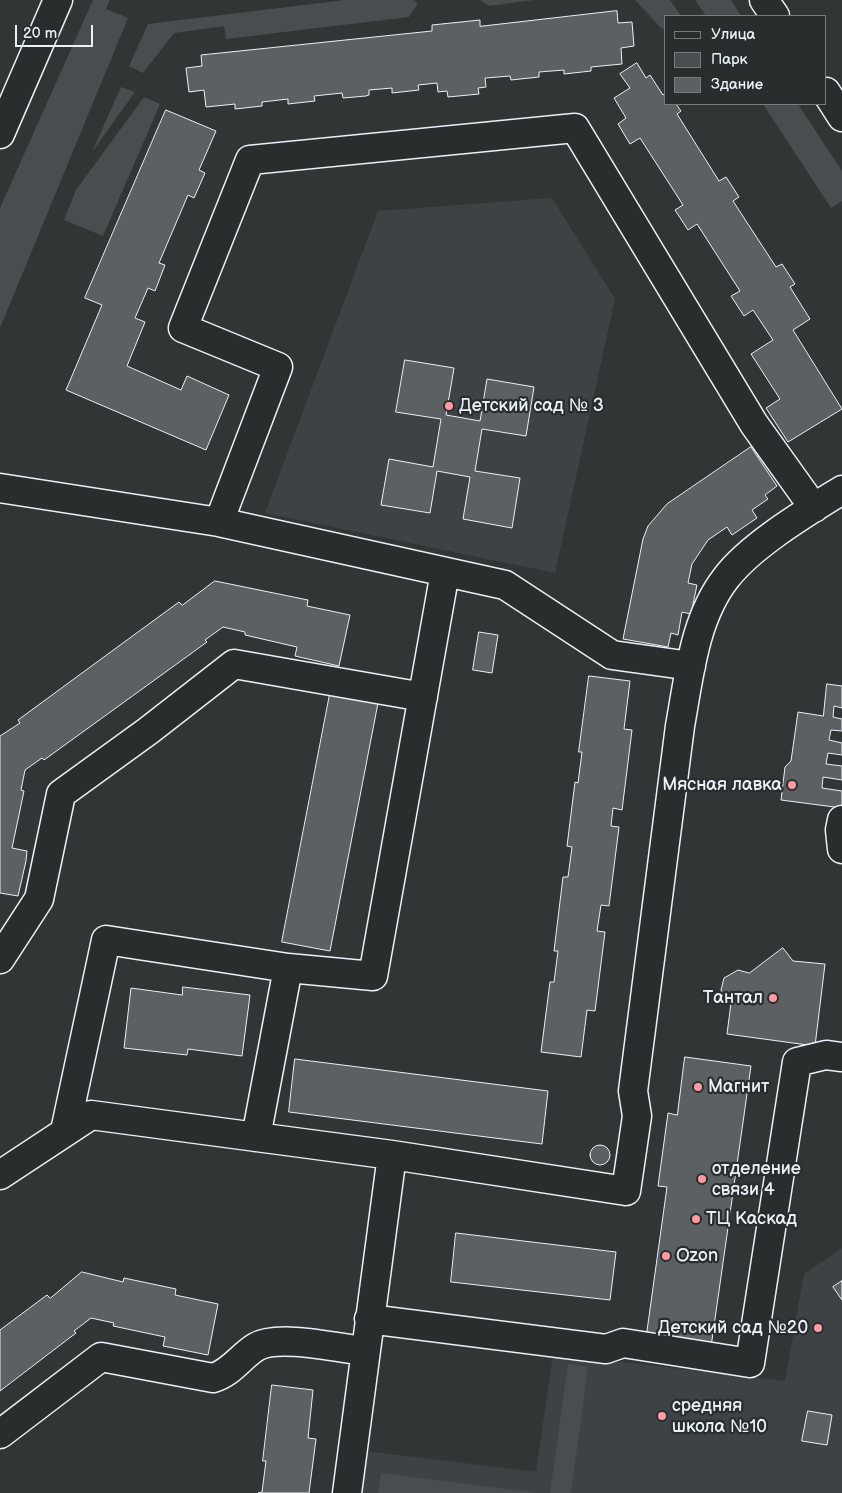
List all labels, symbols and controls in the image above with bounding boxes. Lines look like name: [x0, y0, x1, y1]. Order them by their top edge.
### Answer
scale bar: [18, 15, 95, 47]
legend: [664, 15, 827, 105]
text: 20 m: [23, 24, 57, 43]
text: Улица: [711, 25, 755, 44]
text: Парк: [711, 50, 748, 69]
text: Здание: [711, 75, 763, 94]
place label: Детский сад № 3: [459, 395, 604, 417]
marker: Детский сад № 3: [443, 400, 455, 412]
place label: Мясная лавка: [662, 774, 782, 796]
marker: Мясная лавка: [786, 779, 798, 791]
place label: Тантал: [703, 987, 763, 1009]
marker: Тантал: [767, 992, 779, 1004]
place label: Магнит: [708, 1076, 769, 1098]
marker: Магнит: [692, 1081, 704, 1093]
place label: отделение связи 4: [712, 1158, 801, 1200]
marker: отделение связи 4: [696, 1173, 708, 1185]
place label: ТЦ Каскад: [706, 1208, 797, 1230]
marker: ТЦ Каскад: [690, 1213, 702, 1225]
place label: Ozon: [676, 1245, 718, 1267]
marker: Ozon: [660, 1250, 672, 1262]
place label: Детский сад №20: [658, 1317, 808, 1339]
marker: Детский сад №20: [812, 1322, 824, 1334]
place label: средняя школа №10: [672, 1395, 767, 1438]
marker: средняя школа №10: [656, 1410, 668, 1422]

